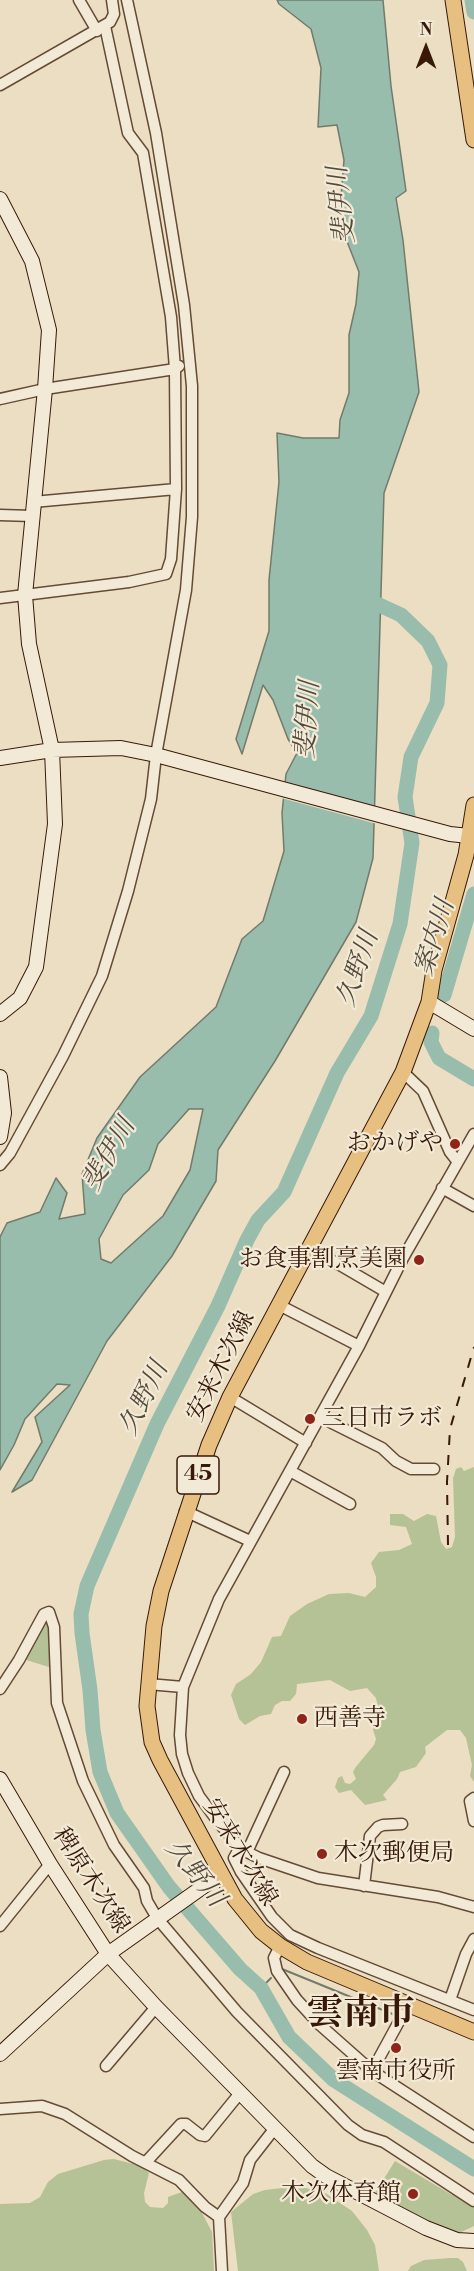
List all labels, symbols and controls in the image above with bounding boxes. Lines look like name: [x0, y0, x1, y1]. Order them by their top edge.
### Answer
north arrow: [396, 18, 456, 78]
text: N: [420, 20, 432, 40]
water label: 斐伊川: [323, 165, 363, 245]
water label: 斐伊川: [291, 680, 327, 760]
water label: 案内川: [410, 896, 462, 980]
water label: 久野川: [332, 927, 386, 1011]
water label: 斐伊川: [77, 1113, 143, 1197]
place label: おかげや: [347, 1130, 443, 1158]
marker: おかげや: [448, 1137, 462, 1151]
place label: お食事割烹美園: [239, 1246, 407, 1274]
marker: お食事割烹美園: [412, 1253, 426, 1267]
street label: 安来木次線: [182, 1307, 262, 1427]
water label: 久野川: [114, 1357, 176, 1441]
place label: 三日市ラボ: [322, 1405, 442, 1433]
marker: 三日市ラボ: [303, 1412, 317, 1426]
road number: 45: [177, 1456, 219, 1494]
place label: 西善寺: [314, 1705, 386, 1733]
marker: 西善寺: [295, 1712, 309, 1726]
street label: 安来木次線: [196, 1794, 282, 1912]
street label: 稗原木次線: [45, 1823, 135, 1939]
water label: 久野川: [157, 1834, 231, 1914]
place label: 木次郵便局: [334, 1840, 454, 1868]
marker: 木次郵便局: [315, 1847, 329, 1861]
district label: 雲南市: [307, 1993, 415, 2037]
marker: 雲南市役所: [389, 2041, 403, 2055]
place label: 雲南市役所: [336, 2058, 456, 2086]
place label: 木次体育館: [281, 2180, 401, 2208]
marker: 木次体育館: [406, 2187, 420, 2201]

